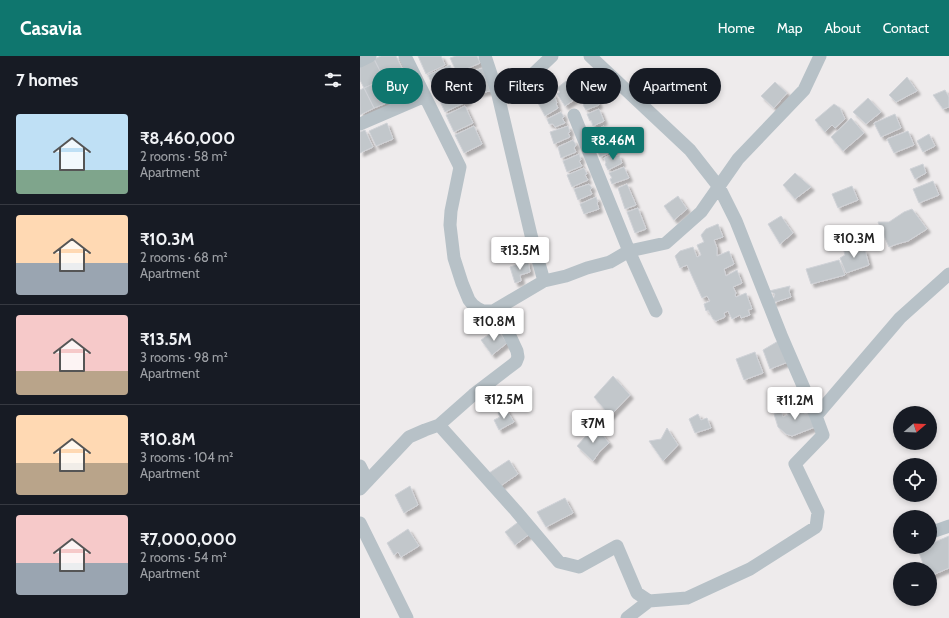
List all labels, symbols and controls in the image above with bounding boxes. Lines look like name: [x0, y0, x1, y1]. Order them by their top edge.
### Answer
text: Casavia: [20, 17, 82, 40]
text: Home: [718, 19, 755, 37]
text: Map: [777, 19, 802, 37]
text: About: [824, 19, 861, 37]
text: Contact: [883, 19, 929, 37]
chip: Buy: [372, 68, 423, 104]
chip: Rent: [431, 68, 486, 104]
chip: Filters: [494, 68, 558, 104]
chip: New: [566, 68, 621, 104]
chip: Apartment: [629, 68, 721, 104]
icon: filters: [322, 69, 344, 91]
text: 7 homes: [16, 70, 78, 90]
pin: ₹8.46M: [580, 127, 646, 161]
text: ₹8,460,000: [140, 128, 235, 148]
icon: home: [48, 130, 96, 178]
text: ₹8.46M: [591, 132, 635, 148]
text: 2 rooms · 58 m²: [140, 148, 227, 164]
text: Apartment: [140, 164, 200, 180]
pin: ₹10.3M: [821, 225, 887, 259]
text: ₹10.3M: [140, 229, 194, 249]
text: ₹10.3M: [833, 230, 875, 246]
icon: home: [48, 231, 96, 279]
pin: ₹13.5M: [487, 237, 553, 271]
text: ₹13.5M: [500, 242, 540, 258]
text: 2 rooms · 68 m²: [140, 249, 228, 265]
text: Apartment: [140, 265, 200, 281]
pin: ₹10.8M: [461, 308, 527, 342]
text: ₹10.8M: [473, 313, 515, 329]
text: ₹13.5M: [140, 329, 192, 349]
icon: home: [48, 331, 96, 379]
text: 3 rooms · 98 m²: [140, 349, 228, 365]
text: Apartment: [140, 365, 200, 381]
pin: ₹12.5M: [471, 386, 537, 420]
pin: ₹11.2M: [762, 387, 828, 421]
text: ₹12.5M: [484, 391, 524, 407]
text: ₹11.2M: [776, 392, 814, 408]
north arrow: [893, 406, 937, 450]
map controls: [893, 406, 937, 606]
pin: ₹7M: [574, 410, 612, 444]
text: ₹7M: [581, 415, 605, 431]
text: ₹10.8M: [140, 429, 196, 449]
icon: home: [48, 431, 96, 479]
text: 3 rooms · 104 m²: [140, 449, 233, 465]
button: locate: [893, 458, 937, 502]
text: Apartment: [140, 465, 200, 481]
button: +: [893, 510, 937, 554]
text: ₹7,000,000: [140, 529, 237, 549]
icon: home: [48, 531, 96, 579]
text: 2 rooms · 54 m²: [140, 549, 227, 565]
button: −: [893, 562, 937, 606]
text: Apartment: [140, 565, 200, 581]

